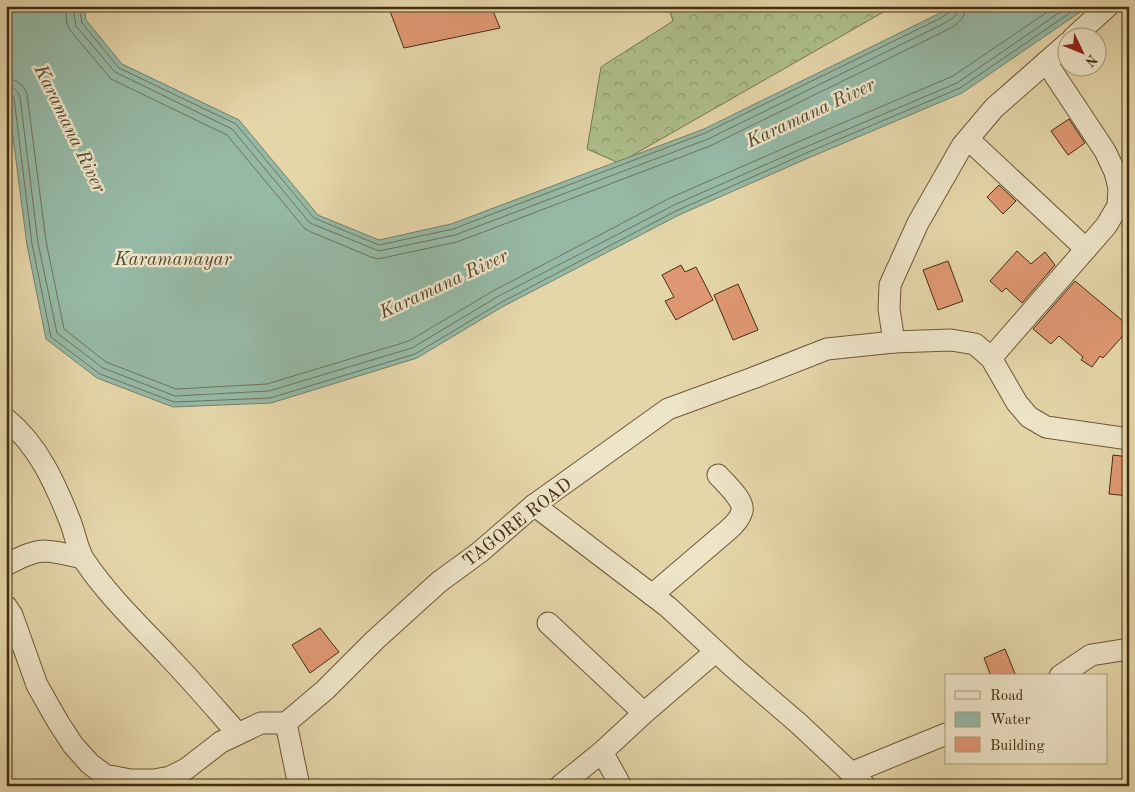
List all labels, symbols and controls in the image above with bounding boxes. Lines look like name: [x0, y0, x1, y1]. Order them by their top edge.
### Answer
north arrow: [1058, 28, 1108, 78]
text: N: [1082, 51, 1100, 69]
water label: Karamana River: [29, 61, 108, 197]
water label: Karamana River: [743, 76, 879, 153]
water label: Karamana River: [376, 247, 512, 324]
water label: Karamanayar: [113, 251, 233, 270]
street label: TAGORE ROAD: [460, 475, 575, 571]
legend: [945, 674, 1108, 764]
text: Road: [990, 689, 1024, 704]
text: Water: [990, 713, 1031, 728]
text: Building: [990, 739, 1045, 754]

